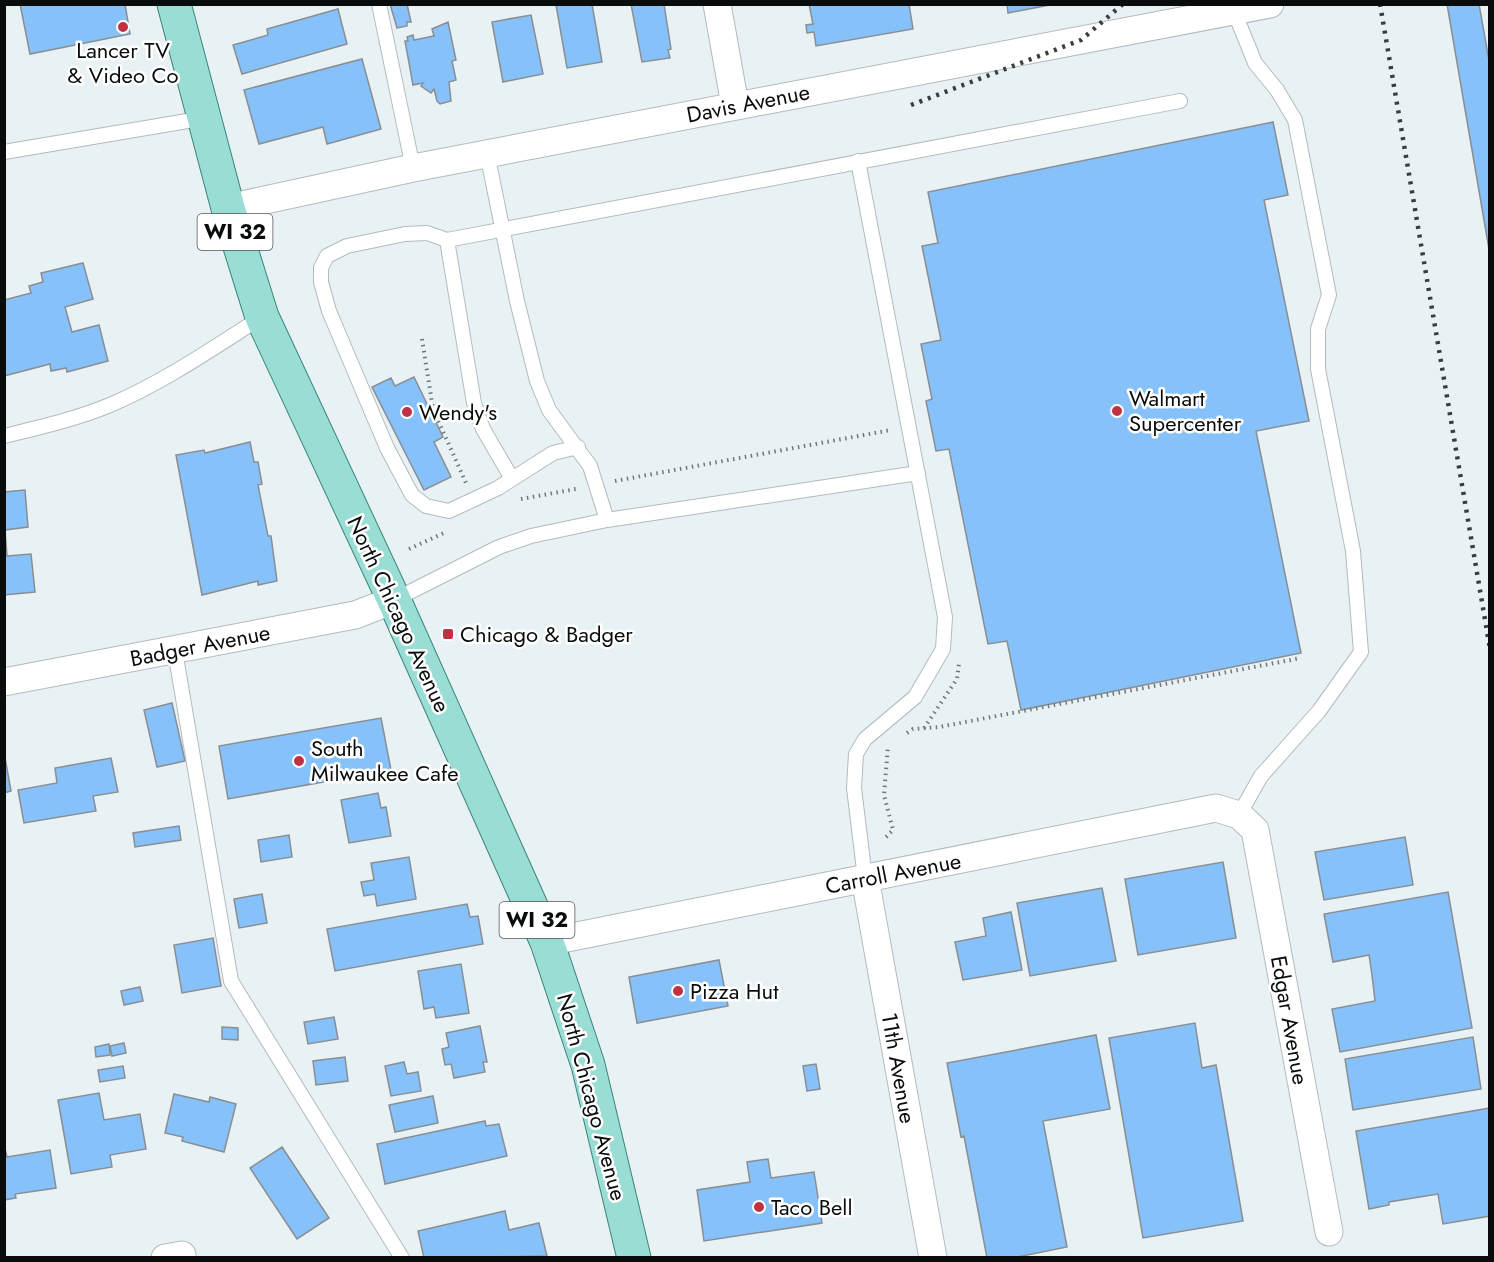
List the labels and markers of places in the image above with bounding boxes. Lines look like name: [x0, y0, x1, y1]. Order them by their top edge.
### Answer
marker: Lancer TV & Video Co: [116, 20, 130, 34]
place label: Lancer TV & Video Co: [67, 34, 179, 91]
place label: Walmart Supercenter: [1129, 382, 1242, 439]
place label: Wendy's: [419, 396, 497, 428]
marker: Walmart Supercenter: [1110, 404, 1124, 418]
marker: Wendy's: [400, 405, 414, 419]
place label: Chicago & Badger: [460, 618, 633, 650]
marker: Chicago & Badger: [441, 627, 455, 641]
place label: South Milwaukee Cafe: [311, 732, 459, 789]
marker: South Milwaukee Cafe: [292, 754, 306, 768]
place label: Pizza Hut: [690, 975, 779, 1007]
marker: Pizza Hut: [671, 984, 685, 998]
place label: Taco Bell: [771, 1191, 852, 1223]
marker: Taco Bell: [752, 1200, 766, 1214]

